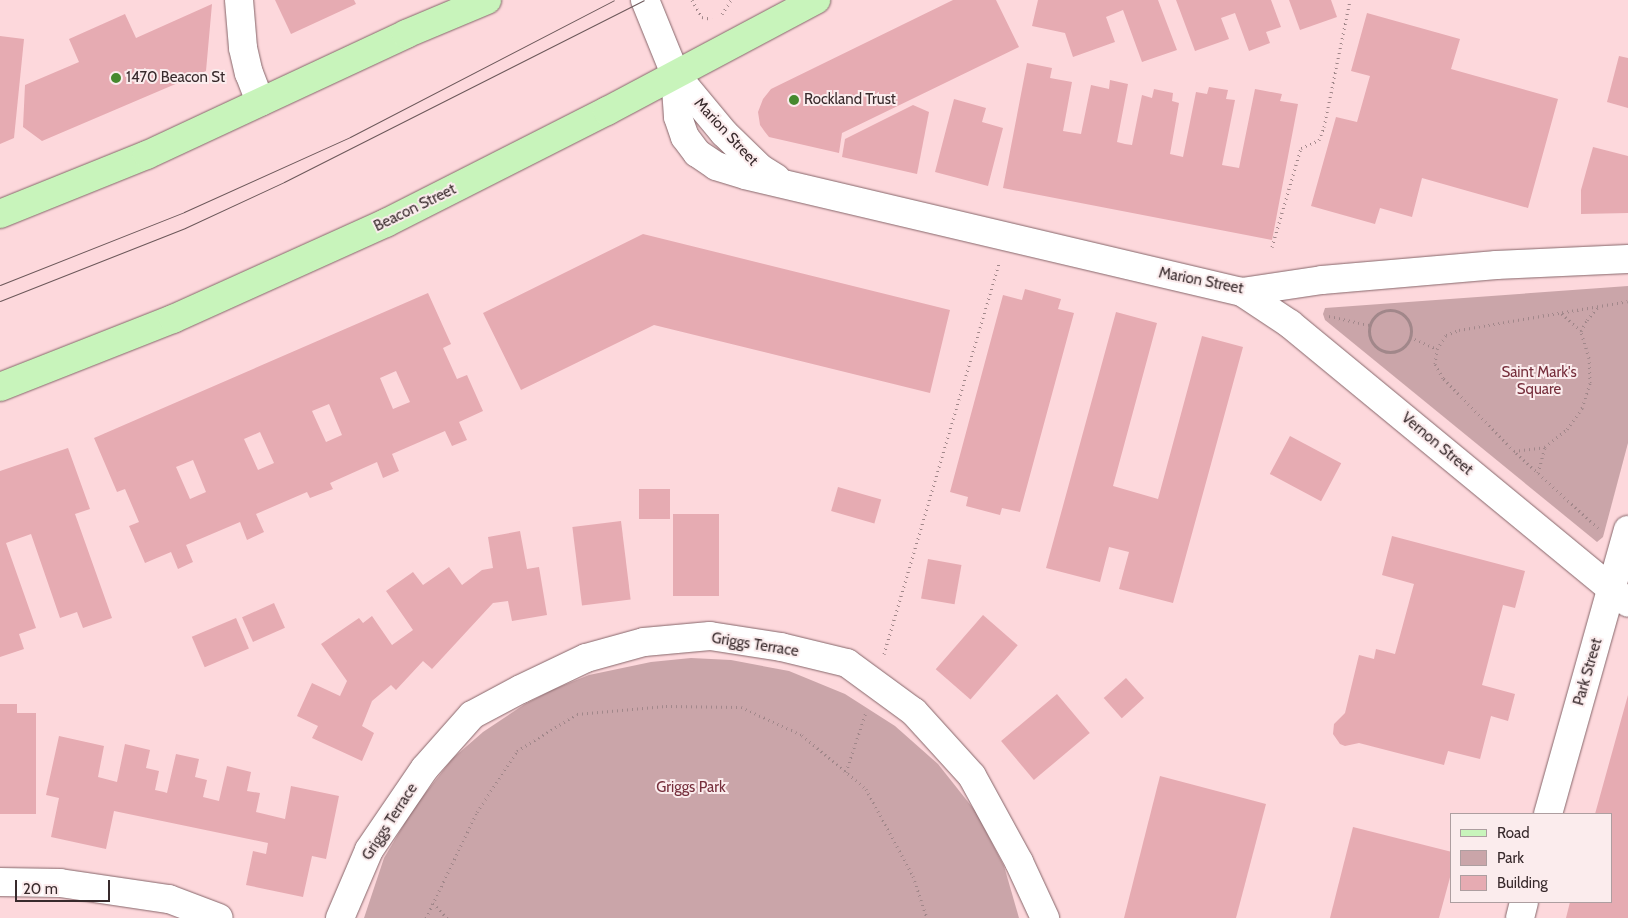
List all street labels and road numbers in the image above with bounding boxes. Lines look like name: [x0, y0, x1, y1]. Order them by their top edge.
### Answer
street label: Marion Street: [690, 94, 762, 170]
street label: Beacon Street: [371, 180, 459, 236]
street label: Marion Street: [1157, 264, 1245, 298]
street label: Vernon Street: [1398, 409, 1476, 479]
street label: Griggs Terrace: [710, 629, 800, 661]
street label: Park Street: [1570, 636, 1606, 708]
street label: Griggs Terrace: [359, 780, 421, 864]

